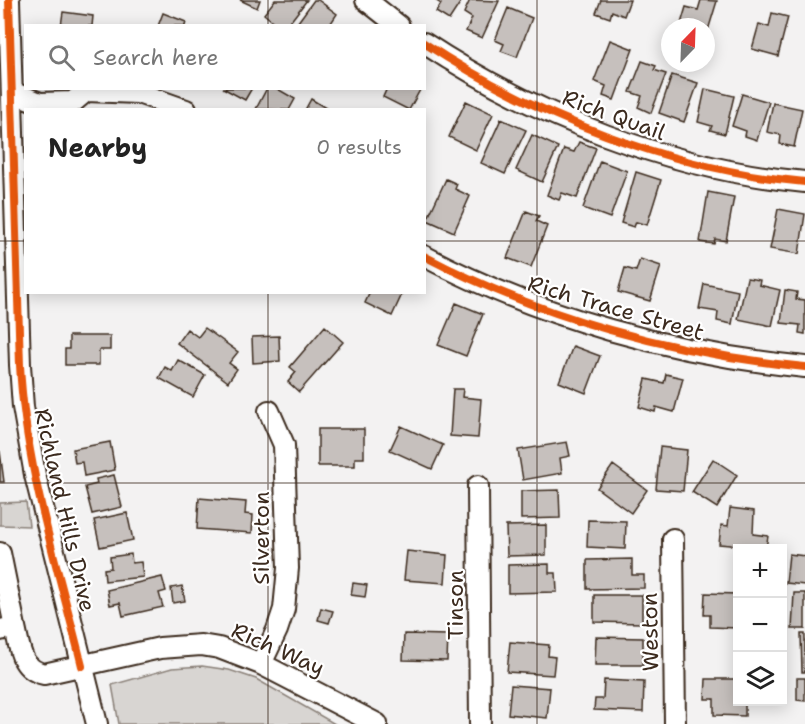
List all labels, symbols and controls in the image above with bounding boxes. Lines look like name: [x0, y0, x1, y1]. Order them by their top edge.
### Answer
north arrow: [661, 18, 715, 72]
search box: [24, 24, 426, 90]
icon: search: [45, 41, 78, 74]
text: Search here: [93, 43, 219, 72]
street label: Rich Quail: [558, 83, 670, 147]
text: Nearby: [48, 130, 147, 165]
text: 0 results: [316, 134, 402, 160]
street label: Rich Trace Street: [524, 269, 708, 347]
street label: Richland Hills Drive: [27, 405, 103, 615]
street label: Silverton: [247, 491, 276, 585]
map controls: [733, 544, 787, 706]
button: +: [733, 544, 787, 598]
street label: Tinson: [441, 570, 470, 640]
street label: Weston: [635, 592, 665, 672]
button: −: [733, 598, 787, 652]
street label: Rich Way: [227, 616, 329, 682]
button: layers: [733, 652, 787, 706]

